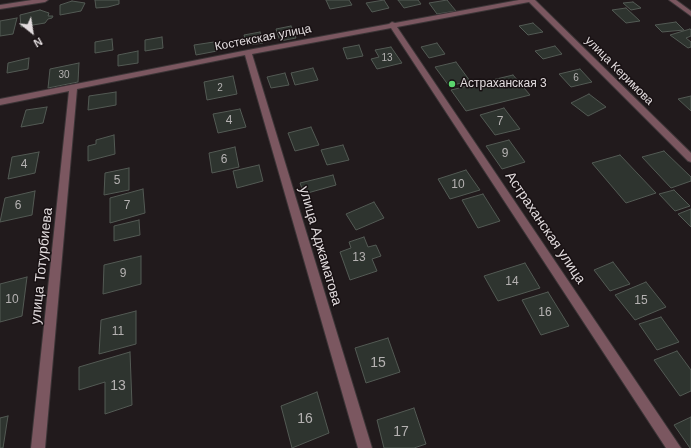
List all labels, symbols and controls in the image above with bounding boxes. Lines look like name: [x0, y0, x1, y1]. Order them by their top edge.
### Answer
north arrow: [12, 12, 52, 52]
street label: Костекская улица: [213, 22, 313, 54]
street label: улица Керимова: [582, 34, 656, 108]
text: N: [32, 35, 44, 50]
house number: 13: [381, 52, 393, 64]
house number: 30: [58, 69, 70, 81]
house number: 6: [573, 72, 579, 84]
place label: Астраханская 3: [460, 77, 547, 91]
marker: Астраханская 3: [447, 79, 457, 89]
house number: 2: [217, 82, 223, 94]
house number: 4: [226, 114, 232, 128]
house number: 7: [497, 115, 503, 129]
house number: 9: [502, 147, 508, 161]
house number: 6: [221, 153, 227, 167]
house number: 4: [21, 158, 27, 172]
street label: Астраханская улица: [501, 169, 589, 287]
house number: 5: [114, 174, 120, 188]
house number: 10: [451, 178, 465, 192]
street label: улица Аджаматова: [295, 184, 345, 308]
house number: 6: [15, 199, 21, 213]
house number: 7: [124, 199, 130, 213]
street label: улица Тотурбиева: [28, 207, 56, 325]
house number: 13: [352, 251, 366, 265]
house number: 9: [120, 267, 126, 281]
house number: 14: [505, 275, 519, 289]
house number: 10: [5, 293, 19, 307]
house number: 15: [634, 294, 648, 308]
house number: 16: [538, 306, 552, 320]
house number: 11: [112, 325, 124, 339]
house number: 15: [370, 355, 386, 371]
house number: 13: [110, 378, 126, 394]
house number: 16: [297, 411, 313, 427]
house number: 17: [393, 424, 409, 440]

